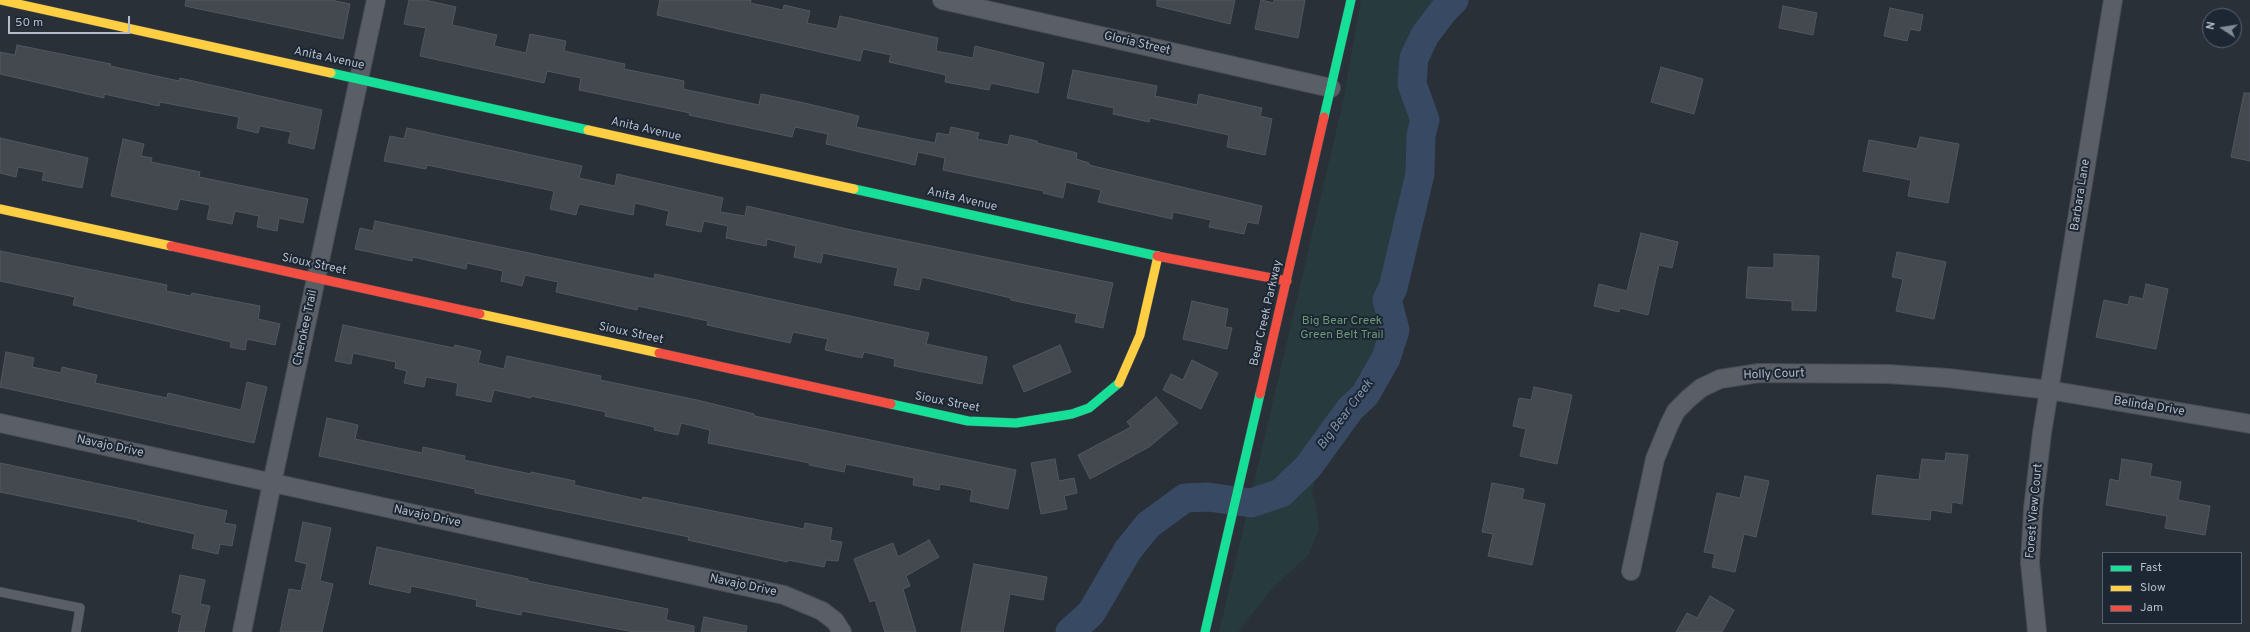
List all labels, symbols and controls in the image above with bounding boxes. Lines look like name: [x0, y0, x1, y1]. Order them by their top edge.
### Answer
scale bar: [10, 8, 132, 34]
north arrow: [2202, 8, 2242, 48]
text: 50 m: [15, 15, 43, 31]
text: N: [2204, 20, 2219, 31]
street label: Gloria Street: [1102, 29, 1172, 59]
street label: Anita Avenue: [292, 45, 366, 73]
street label: Anita Avenue: [609, 115, 683, 145]
street label: Barbara Lane: [2068, 158, 2094, 232]
street label: Anita Avenue: [925, 185, 999, 215]
street label: Sioux Street: [280, 251, 348, 279]
street label: Bear Creek Parkway: [1248, 259, 1286, 367]
street label: Cherokee Trail: [291, 289, 321, 367]
park label: Big Bear Creek Green Belt Trail: [1300, 315, 1384, 343]
street label: Sioux Street: [597, 320, 665, 348]
street label: Holly Court: [1743, 367, 1805, 383]
water label: Big Bear Creek: [1315, 377, 1377, 453]
street label: Sioux Street: [913, 390, 981, 416]
street label: Belinda Drive: [2112, 394, 2186, 420]
street label: Navajo Drive: [75, 433, 145, 461]
street label: Forest View Court: [2024, 463, 2046, 559]
street label: Navajo Drive: [392, 503, 462, 531]
legend: [2102, 552, 2242, 624]
text: Fast: [2140, 560, 2162, 576]
street label: Navajo Drive: [708, 572, 778, 600]
text: Slow: [2140, 580, 2166, 596]
text: Jam: [2140, 600, 2163, 616]

